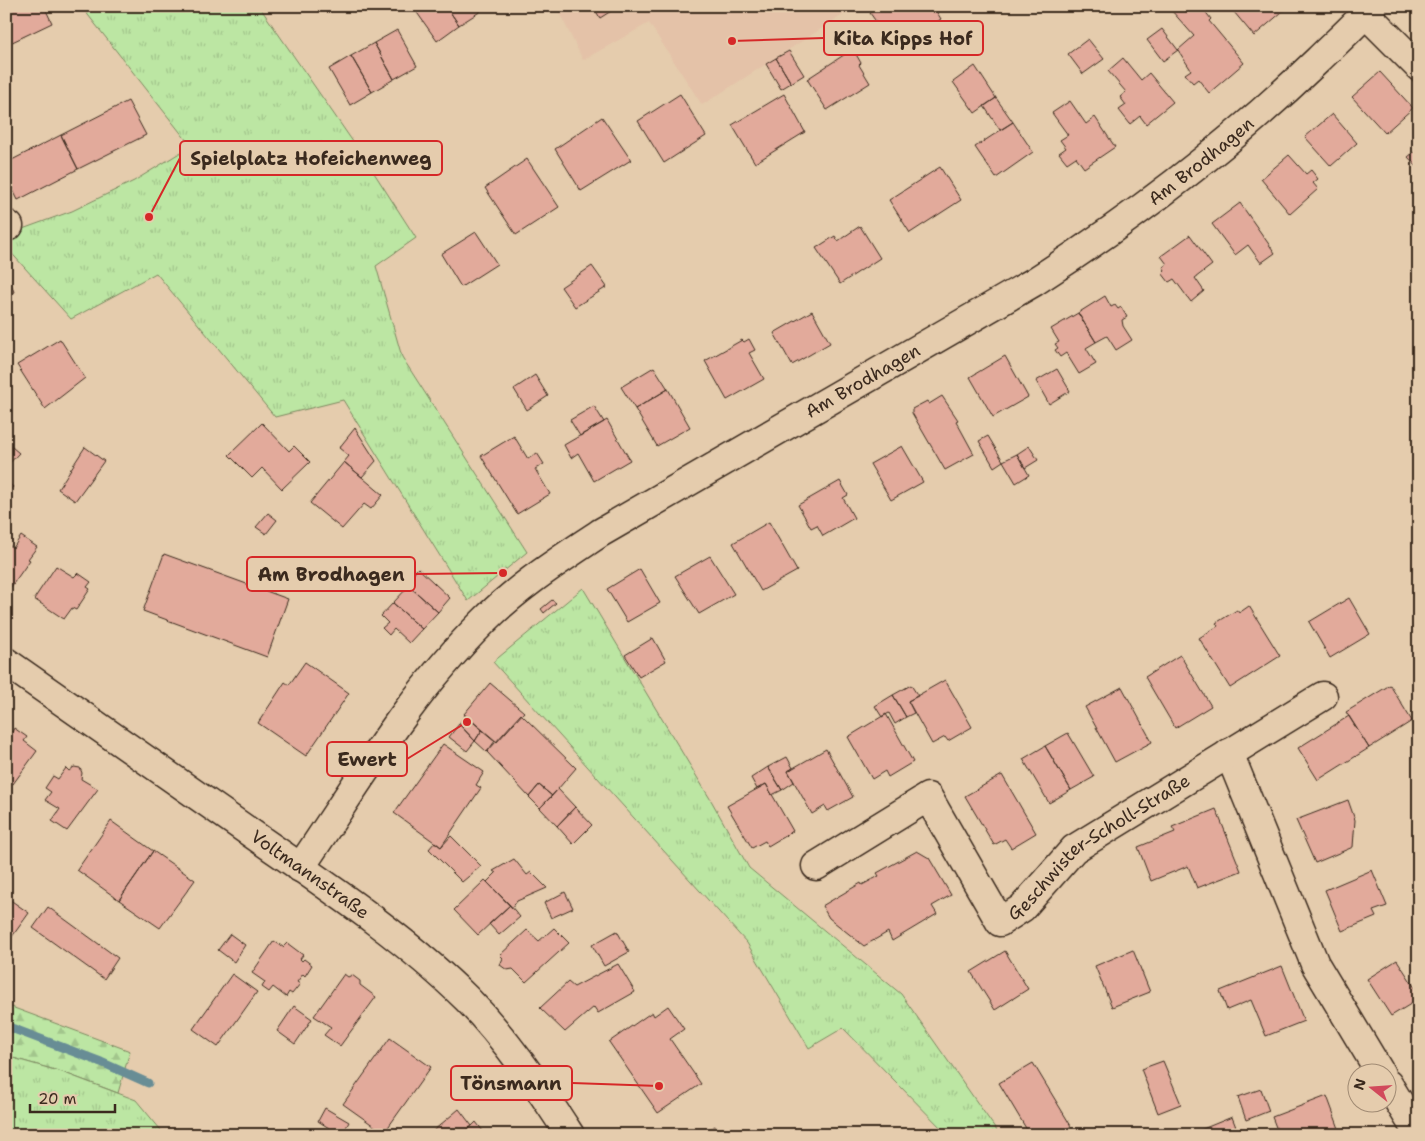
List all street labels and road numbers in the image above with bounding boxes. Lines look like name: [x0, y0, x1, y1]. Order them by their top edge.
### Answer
street label: Am Brodhagen: [1143, 112, 1259, 211]
street label: Am Brodhagen: [801, 338, 925, 424]
street label: Geschwister-Scholl-Straße: [1003, 769, 1195, 926]
street label: Voltmannstraße: [246, 825, 374, 925]

